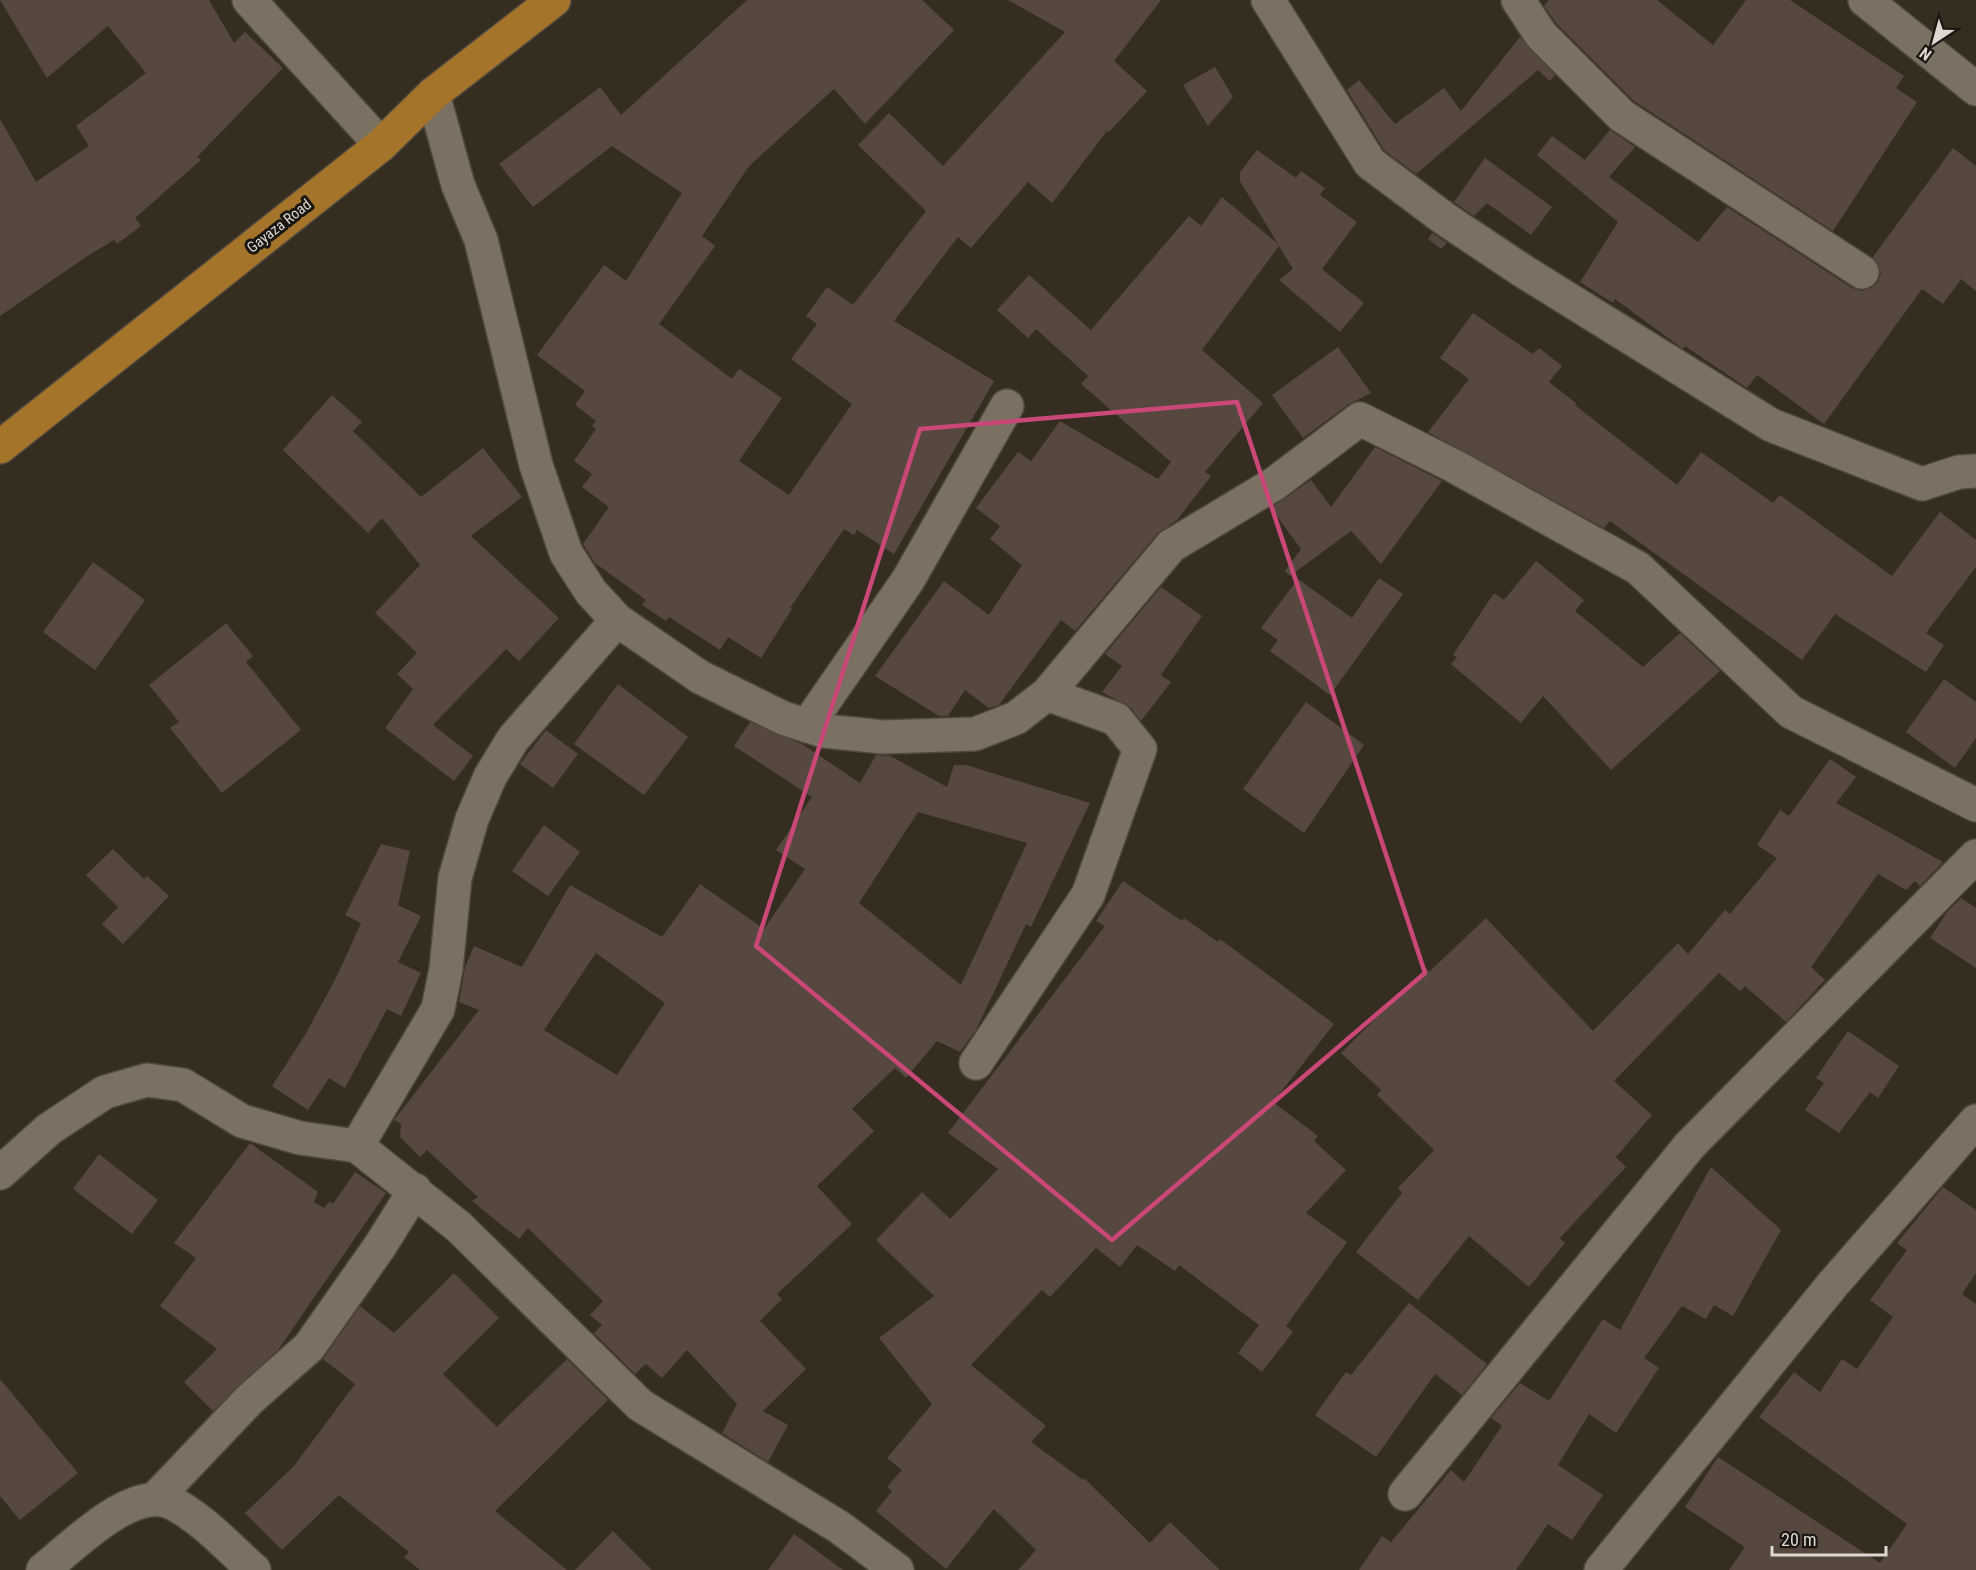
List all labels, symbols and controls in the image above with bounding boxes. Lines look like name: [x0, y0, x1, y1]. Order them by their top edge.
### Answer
north arrow: [1904, 12, 1964, 72]
text: N: [1916, 43, 1935, 64]
street label: Gayaza Road: [243, 195, 315, 257]
scale bar: [1772, 1519, 1886, 1557]
text: 20 m: [1781, 1529, 1816, 1550]

